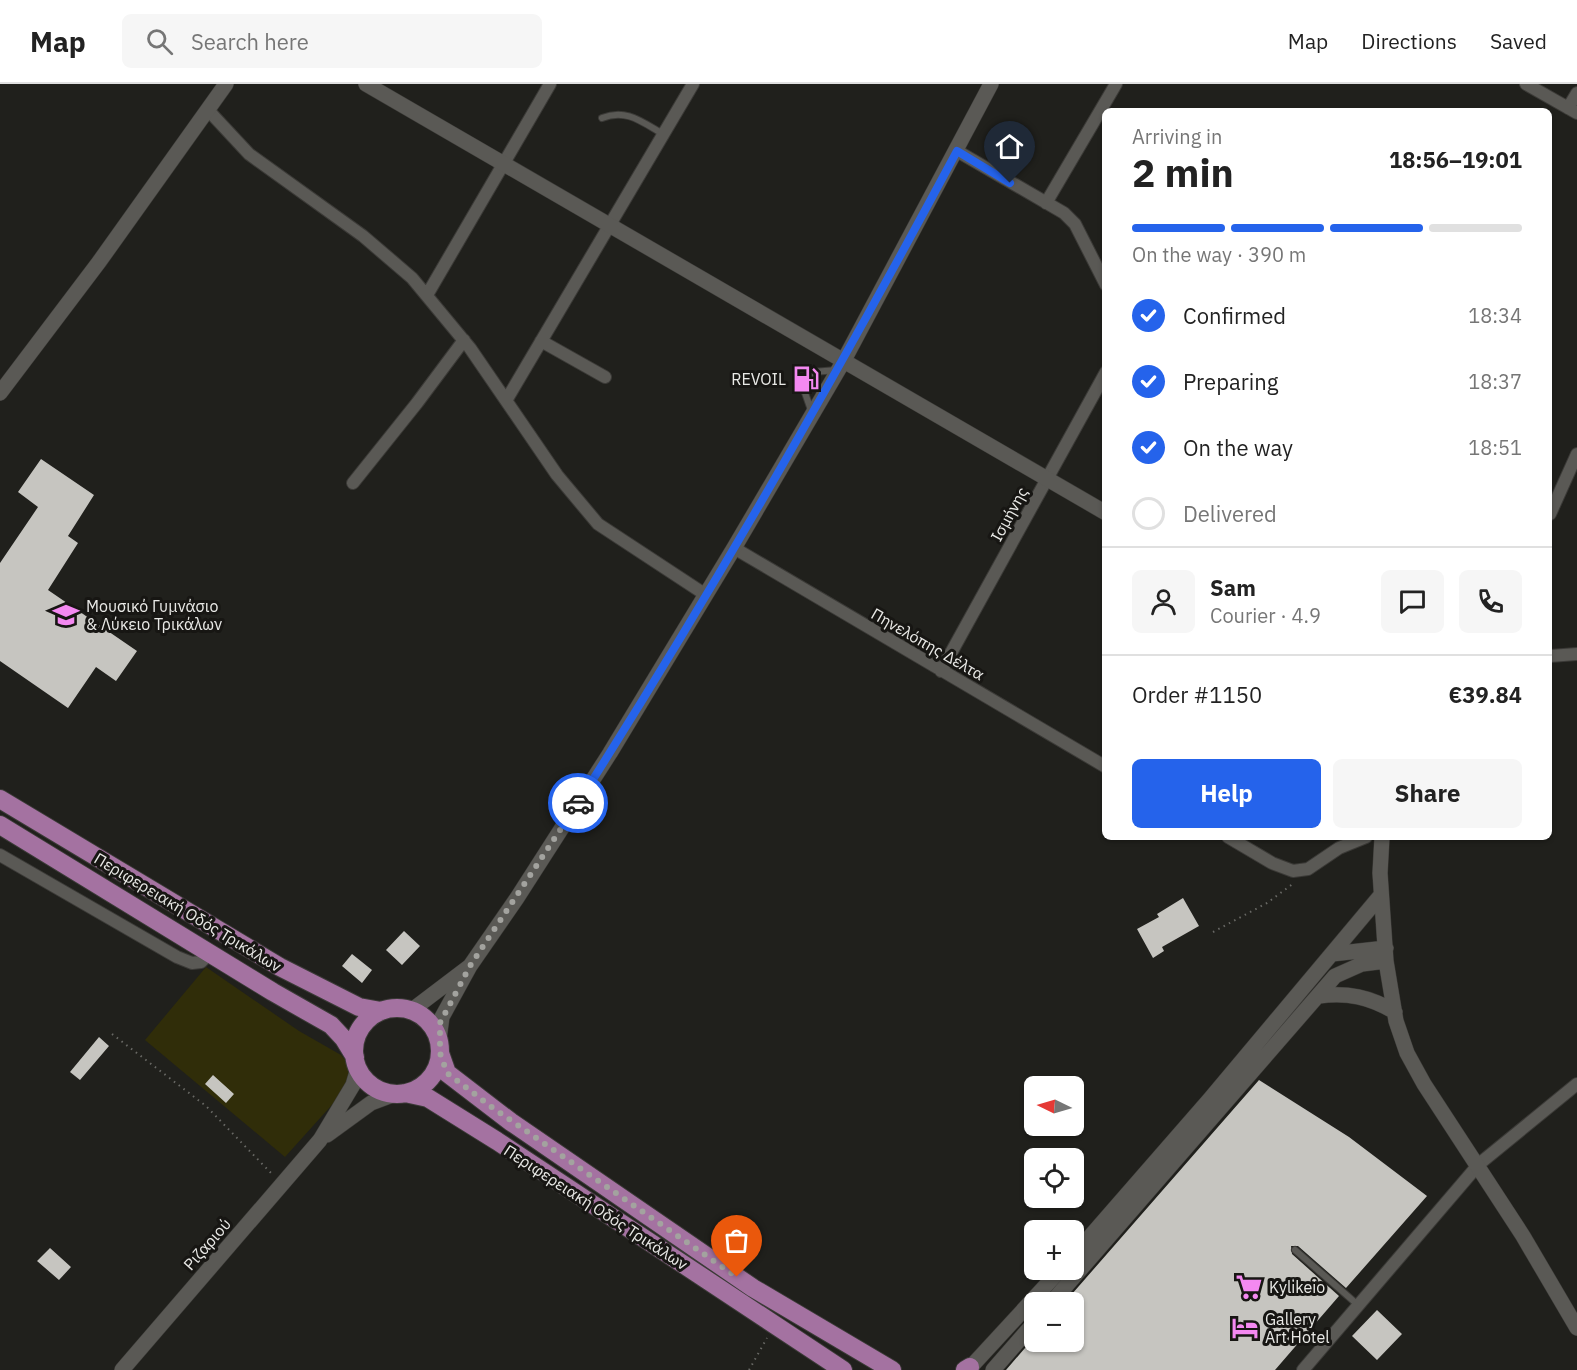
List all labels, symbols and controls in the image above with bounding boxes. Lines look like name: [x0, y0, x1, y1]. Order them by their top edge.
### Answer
search box: [122, 14, 542, 68]
text: Map: [30, 23, 86, 60]
icon: search: [143, 25, 176, 58]
text: Search here: [191, 27, 309, 56]
text: Map: [1288, 27, 1328, 55]
text: Directions: [1361, 27, 1457, 55]
text: Saved: [1490, 27, 1547, 55]
pin: [984, 121, 1035, 183]
text: Arriving in: [1132, 123, 1222, 150]
icon: home: [993, 130, 1026, 163]
text: 18:56–19:01: [1389, 145, 1522, 174]
text: 2 min: [1132, 147, 1234, 198]
text: On the way · 390 m: [1132, 241, 1306, 268]
icon: check: [1132, 299, 1165, 332]
text: Confirmed: [1183, 301, 1286, 330]
text: 18:34: [1468, 302, 1522, 329]
fuel station icon: REVOIL: [791, 364, 821, 394]
icon: check: [1132, 365, 1165, 398]
text: Preparing: [1183, 367, 1278, 396]
text: 18:37: [1468, 368, 1522, 395]
place label: REVOIL: [731, 369, 786, 389]
icon: check: [1132, 431, 1165, 464]
text: On the way: [1183, 433, 1293, 462]
text: 18:51: [1468, 434, 1522, 461]
street label: Ισμήνης: [986, 483, 1032, 545]
text: Delivered: [1183, 499, 1277, 528]
button: person: [1132, 570, 1195, 633]
button: chat: [1381, 570, 1444, 633]
button: phone: [1459, 570, 1522, 633]
text: Sam: [1210, 573, 1256, 602]
place label: Μουσικό Γυμνάσιο & Λύκειο Τρικάλων: [86, 596, 222, 634]
school or university icon: Μουσικό Γυμνάσιο & Λύκειο Τρικάλων: [51, 600, 81, 630]
text: Courier · 4.9: [1210, 602, 1321, 629]
street label: Πηνελόπης Δέλτα: [868, 604, 988, 684]
text: Order #1150: [1132, 680, 1262, 709]
text: €39.84: [1449, 680, 1522, 709]
button: Help: [1132, 759, 1321, 828]
button: Share: [1333, 759, 1522, 828]
courier: [548, 773, 608, 833]
icon: car: [562, 787, 595, 820]
street label: Περιφερειακή Οδός Τρικάλων: [91, 848, 285, 976]
north arrow: [1024, 1076, 1084, 1136]
map controls: [1024, 1076, 1084, 1352]
street label: Περιφερειακή Οδός Τρικάλων: [500, 1140, 692, 1274]
button: locate: [1024, 1148, 1084, 1208]
street label: Ριζαριού: [179, 1214, 235, 1274]
pin: [711, 1215, 762, 1277]
button: +: [1024, 1220, 1084, 1280]
icon: bag: [720, 1224, 753, 1257]
supermarket icon: Kylikeio: [1234, 1272, 1264, 1302]
place label: Kylikeio: [1269, 1277, 1325, 1297]
button: −: [1024, 1292, 1084, 1352]
place label: Gallery Art Hotel: [1265, 1309, 1330, 1347]
hotel icon: Gallery Art Hotel: [1230, 1313, 1260, 1343]

